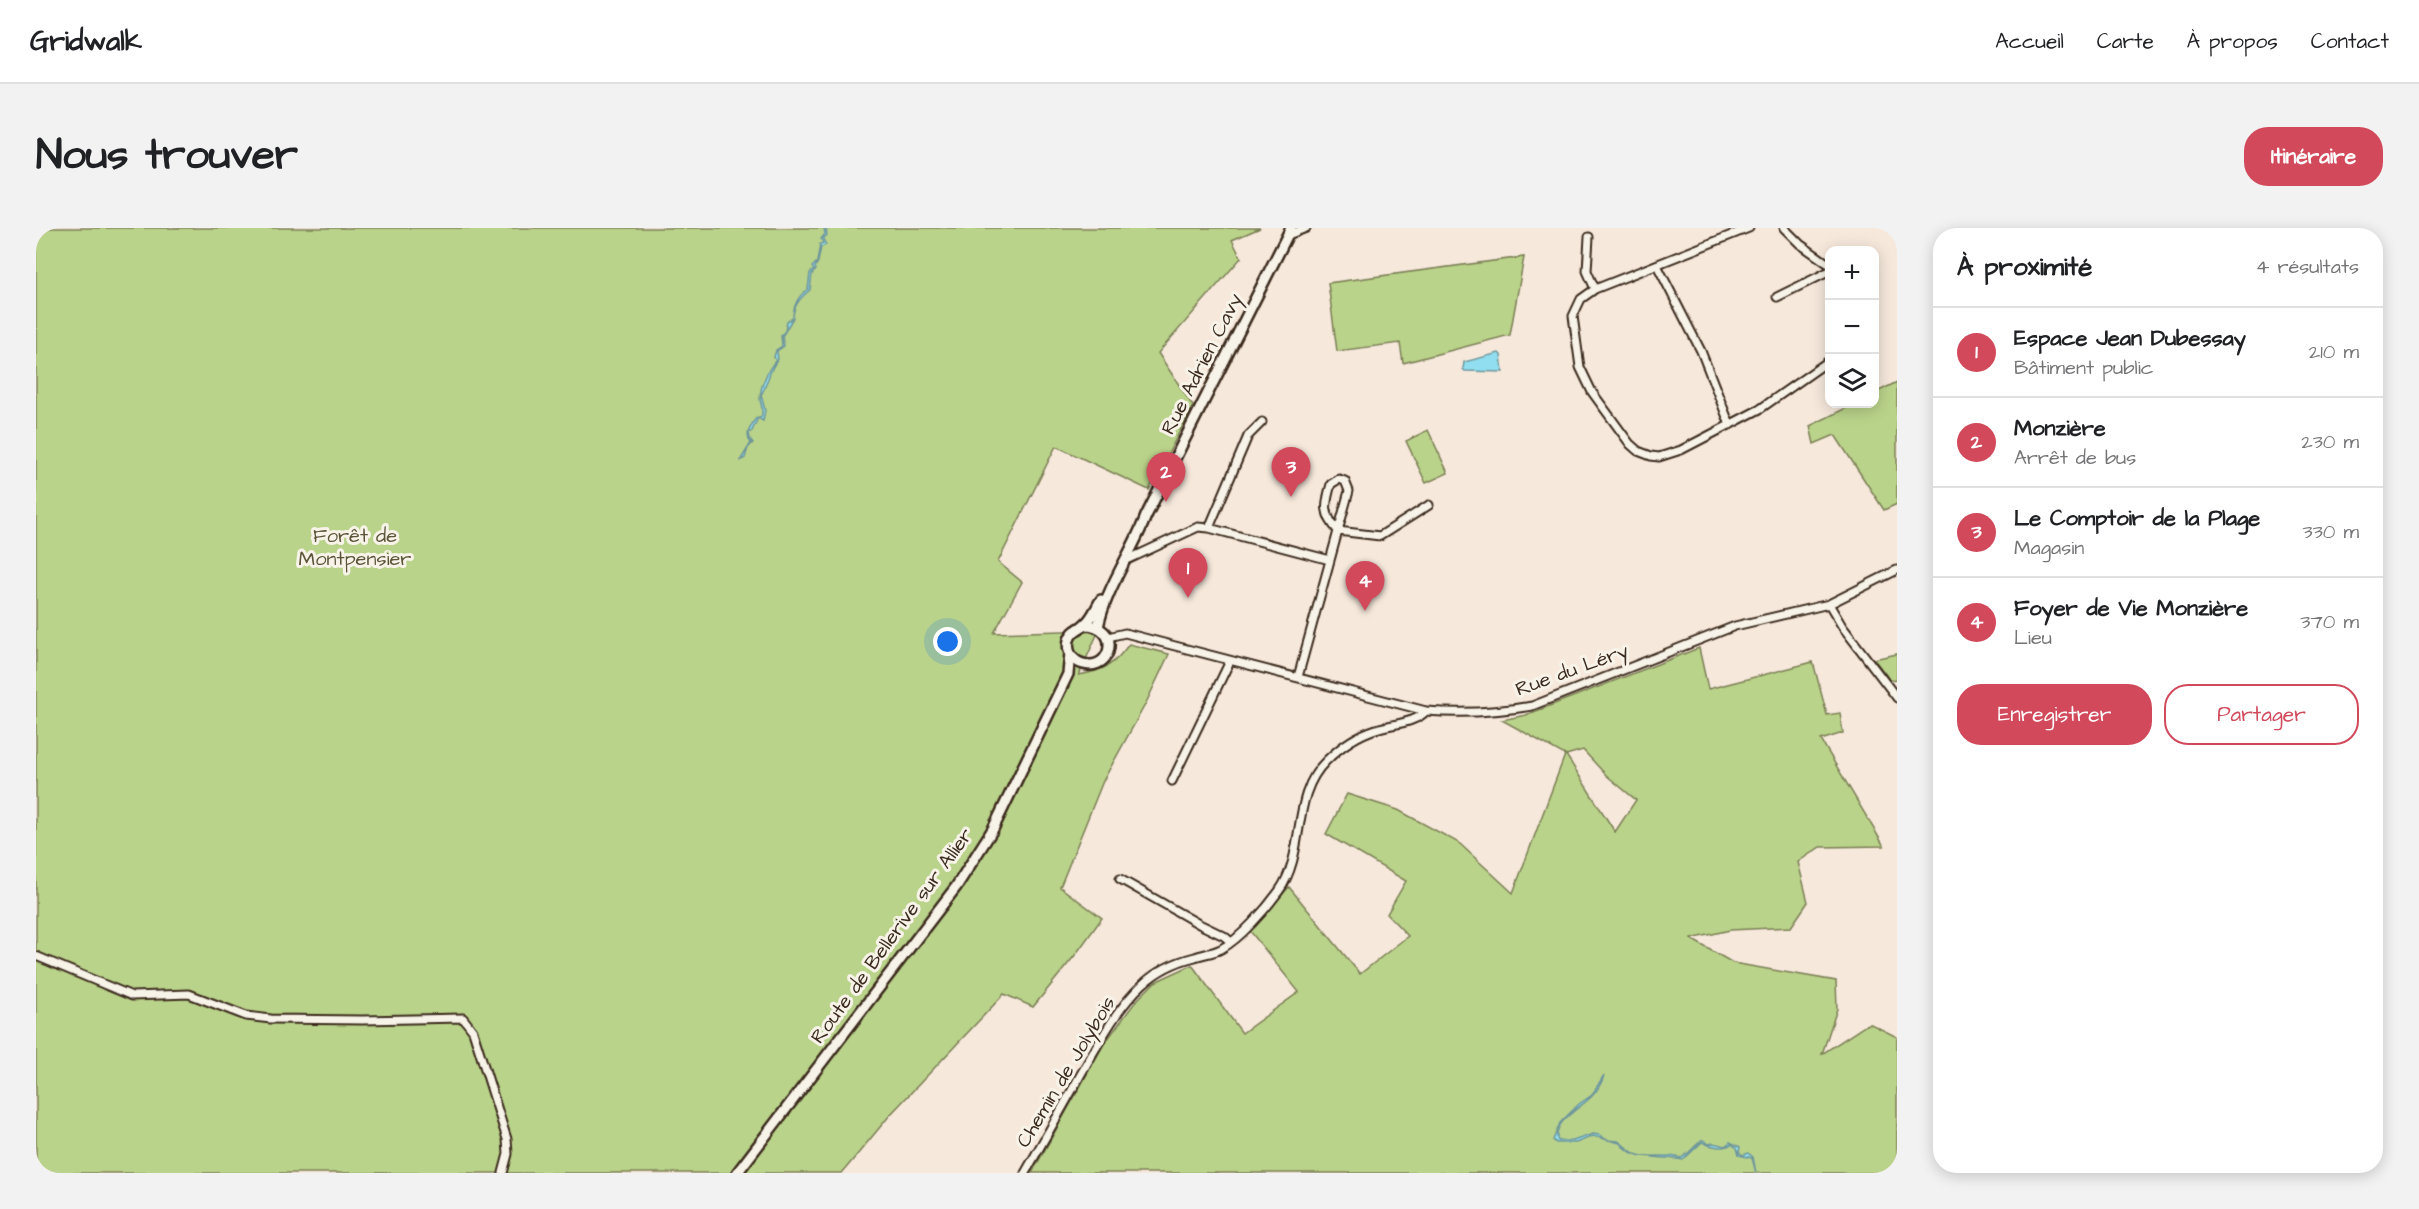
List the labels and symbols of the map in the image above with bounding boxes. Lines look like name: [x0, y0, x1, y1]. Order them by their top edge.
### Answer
street label: Rue Adrien Cavy: [1154, 289, 1251, 440]
pin: 3: [1272, 448, 1310, 497]
pin: 2: [1146, 452, 1186, 502]
park label: Forêt de Montpensier: [299, 522, 411, 573]
pin: 1: [1168, 548, 1208, 598]
pin: 4: [1346, 562, 1384, 611]
your location: [933, 627, 962, 656]
street label: Rue du Léry: [1512, 637, 1633, 704]
street label: Route de Bellerive sur Allier: [804, 822, 980, 1050]
street label: Chemin de Jolybois: [1010, 991, 1123, 1153]

